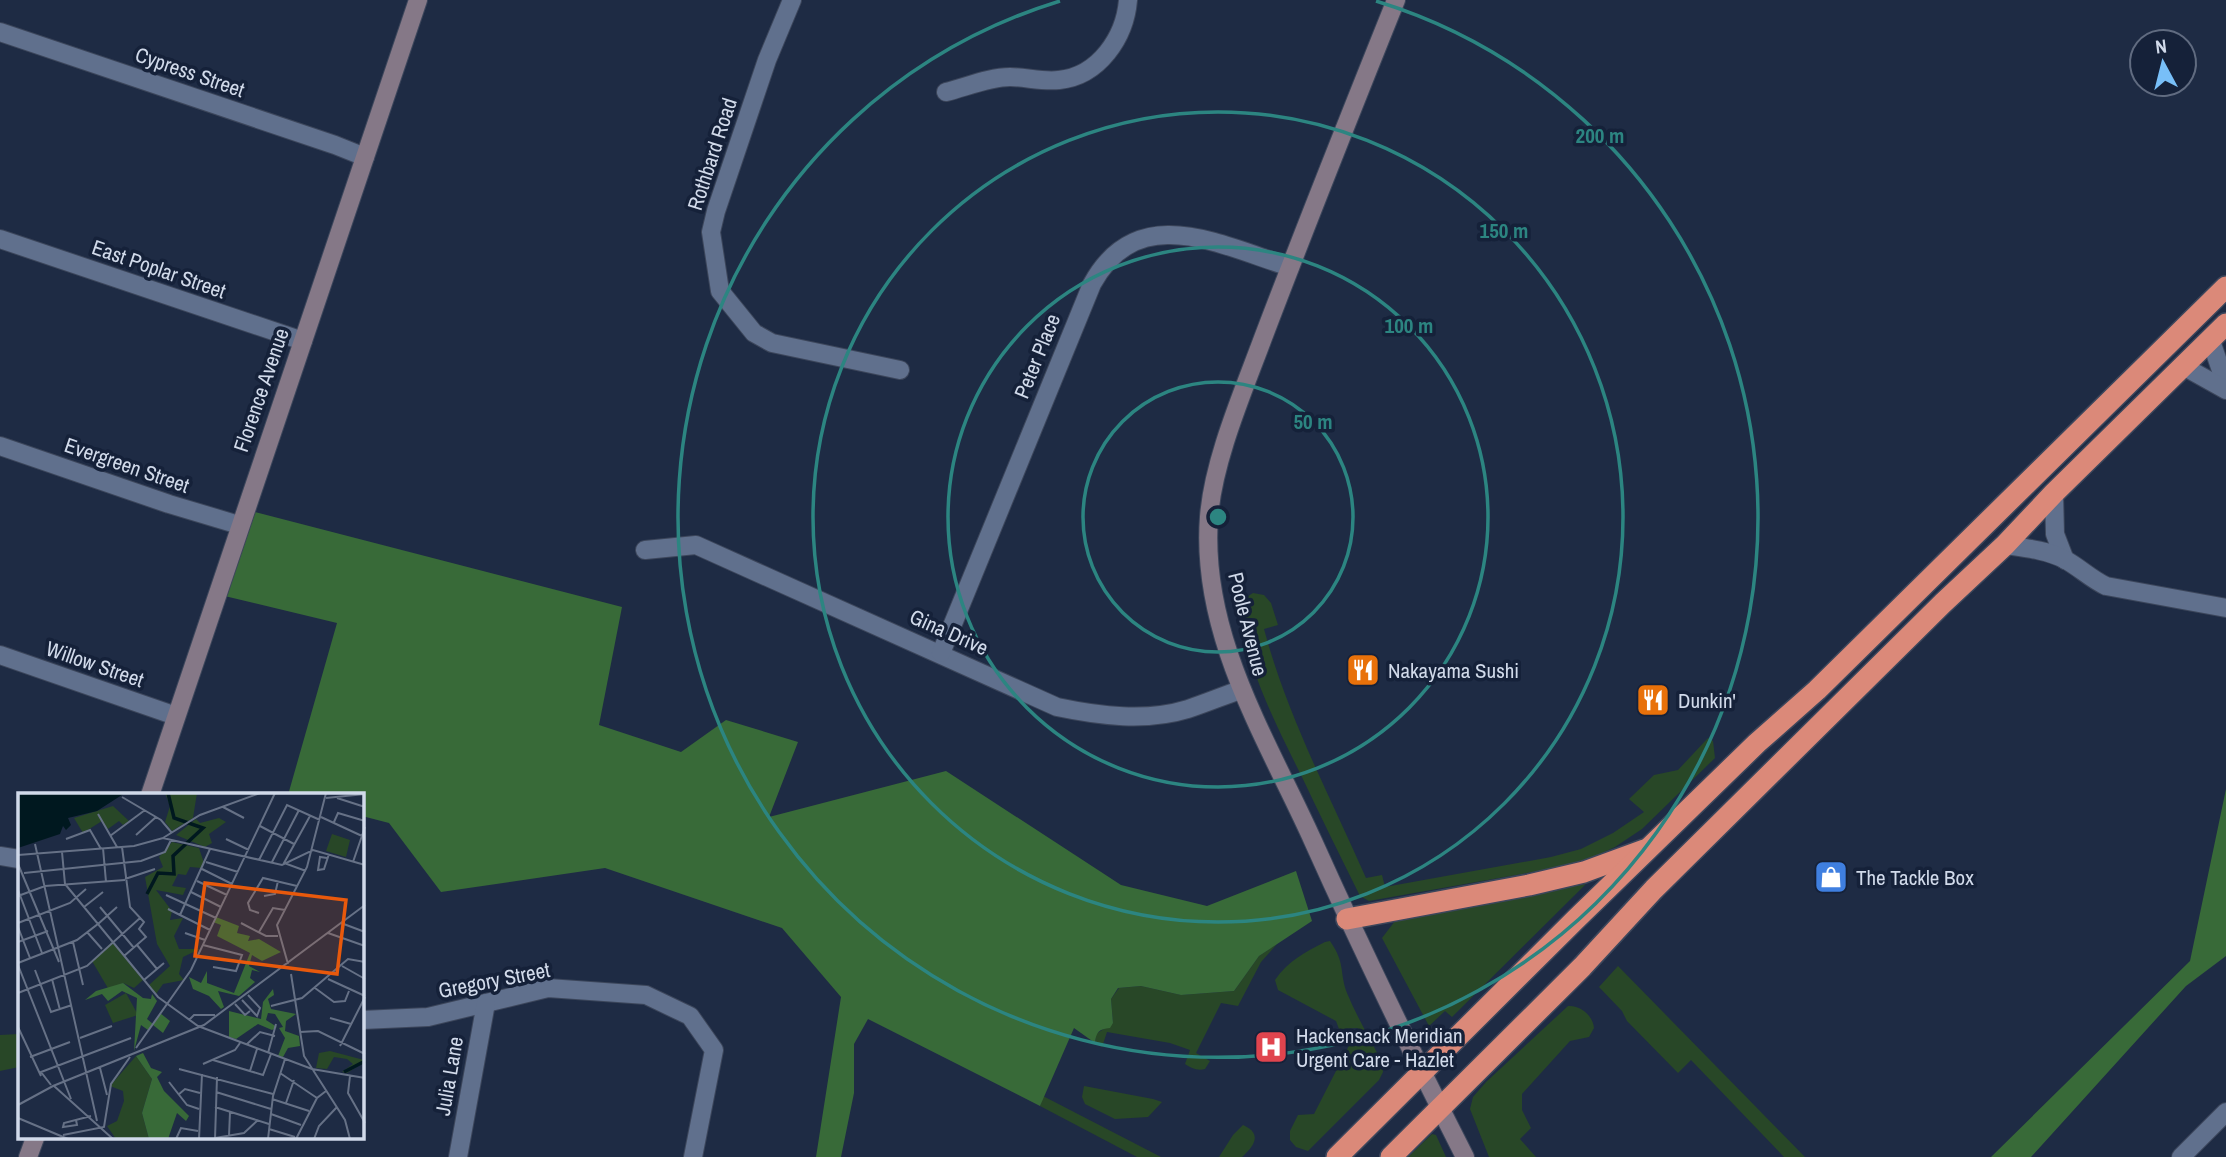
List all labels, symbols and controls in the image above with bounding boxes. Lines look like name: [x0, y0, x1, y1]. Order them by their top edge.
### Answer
north arrow: [2128, 28, 2198, 98]
text: N: [2154, 33, 2168, 60]
street label: Cypress Street: [131, 40, 249, 104]
street label: Rothbard Road: [680, 94, 744, 214]
text: 200 m: [1576, 121, 1624, 150]
text: 150 m: [1480, 216, 1528, 245]
street label: East Poplar Street: [88, 233, 230, 306]
street label: Peter Place: [1007, 309, 1067, 403]
text: 100 m: [1385, 311, 1433, 340]
street label: Florence Avenue: [226, 324, 296, 456]
text: 50 m: [1293, 407, 1333, 436]
street label: Evergreen Street: [61, 430, 193, 500]
centre of rings: [1206, 505, 1230, 529]
street label: Poole Avenue: [1221, 569, 1275, 679]
street label: Gina Drive: [905, 602, 993, 662]
street label: Willow Street: [42, 634, 148, 694]
restaurant icon: Nakayama Sushi: [1344, 651, 1382, 689]
place label: Nakayama Sushi: [1388, 656, 1519, 685]
restaurant icon: Dunkin': [1634, 681, 1672, 719]
place label: Dunkin': [1678, 686, 1736, 715]
inset map: [18, 793, 364, 1140]
shop icon: The Tackle Box: [1812, 858, 1850, 896]
place label: The Tackle Box: [1856, 863, 1974, 892]
street label: Gregory Street: [436, 955, 552, 1005]
place label: Hackensack Meridian Urgent Care - Hazlet: [1296, 1021, 1463, 1074]
hospital icon: Hackensack Meridian Urgent Care - Hazlet: [1252, 1028, 1290, 1066]
street label: Julia Lane: [428, 1034, 470, 1118]

